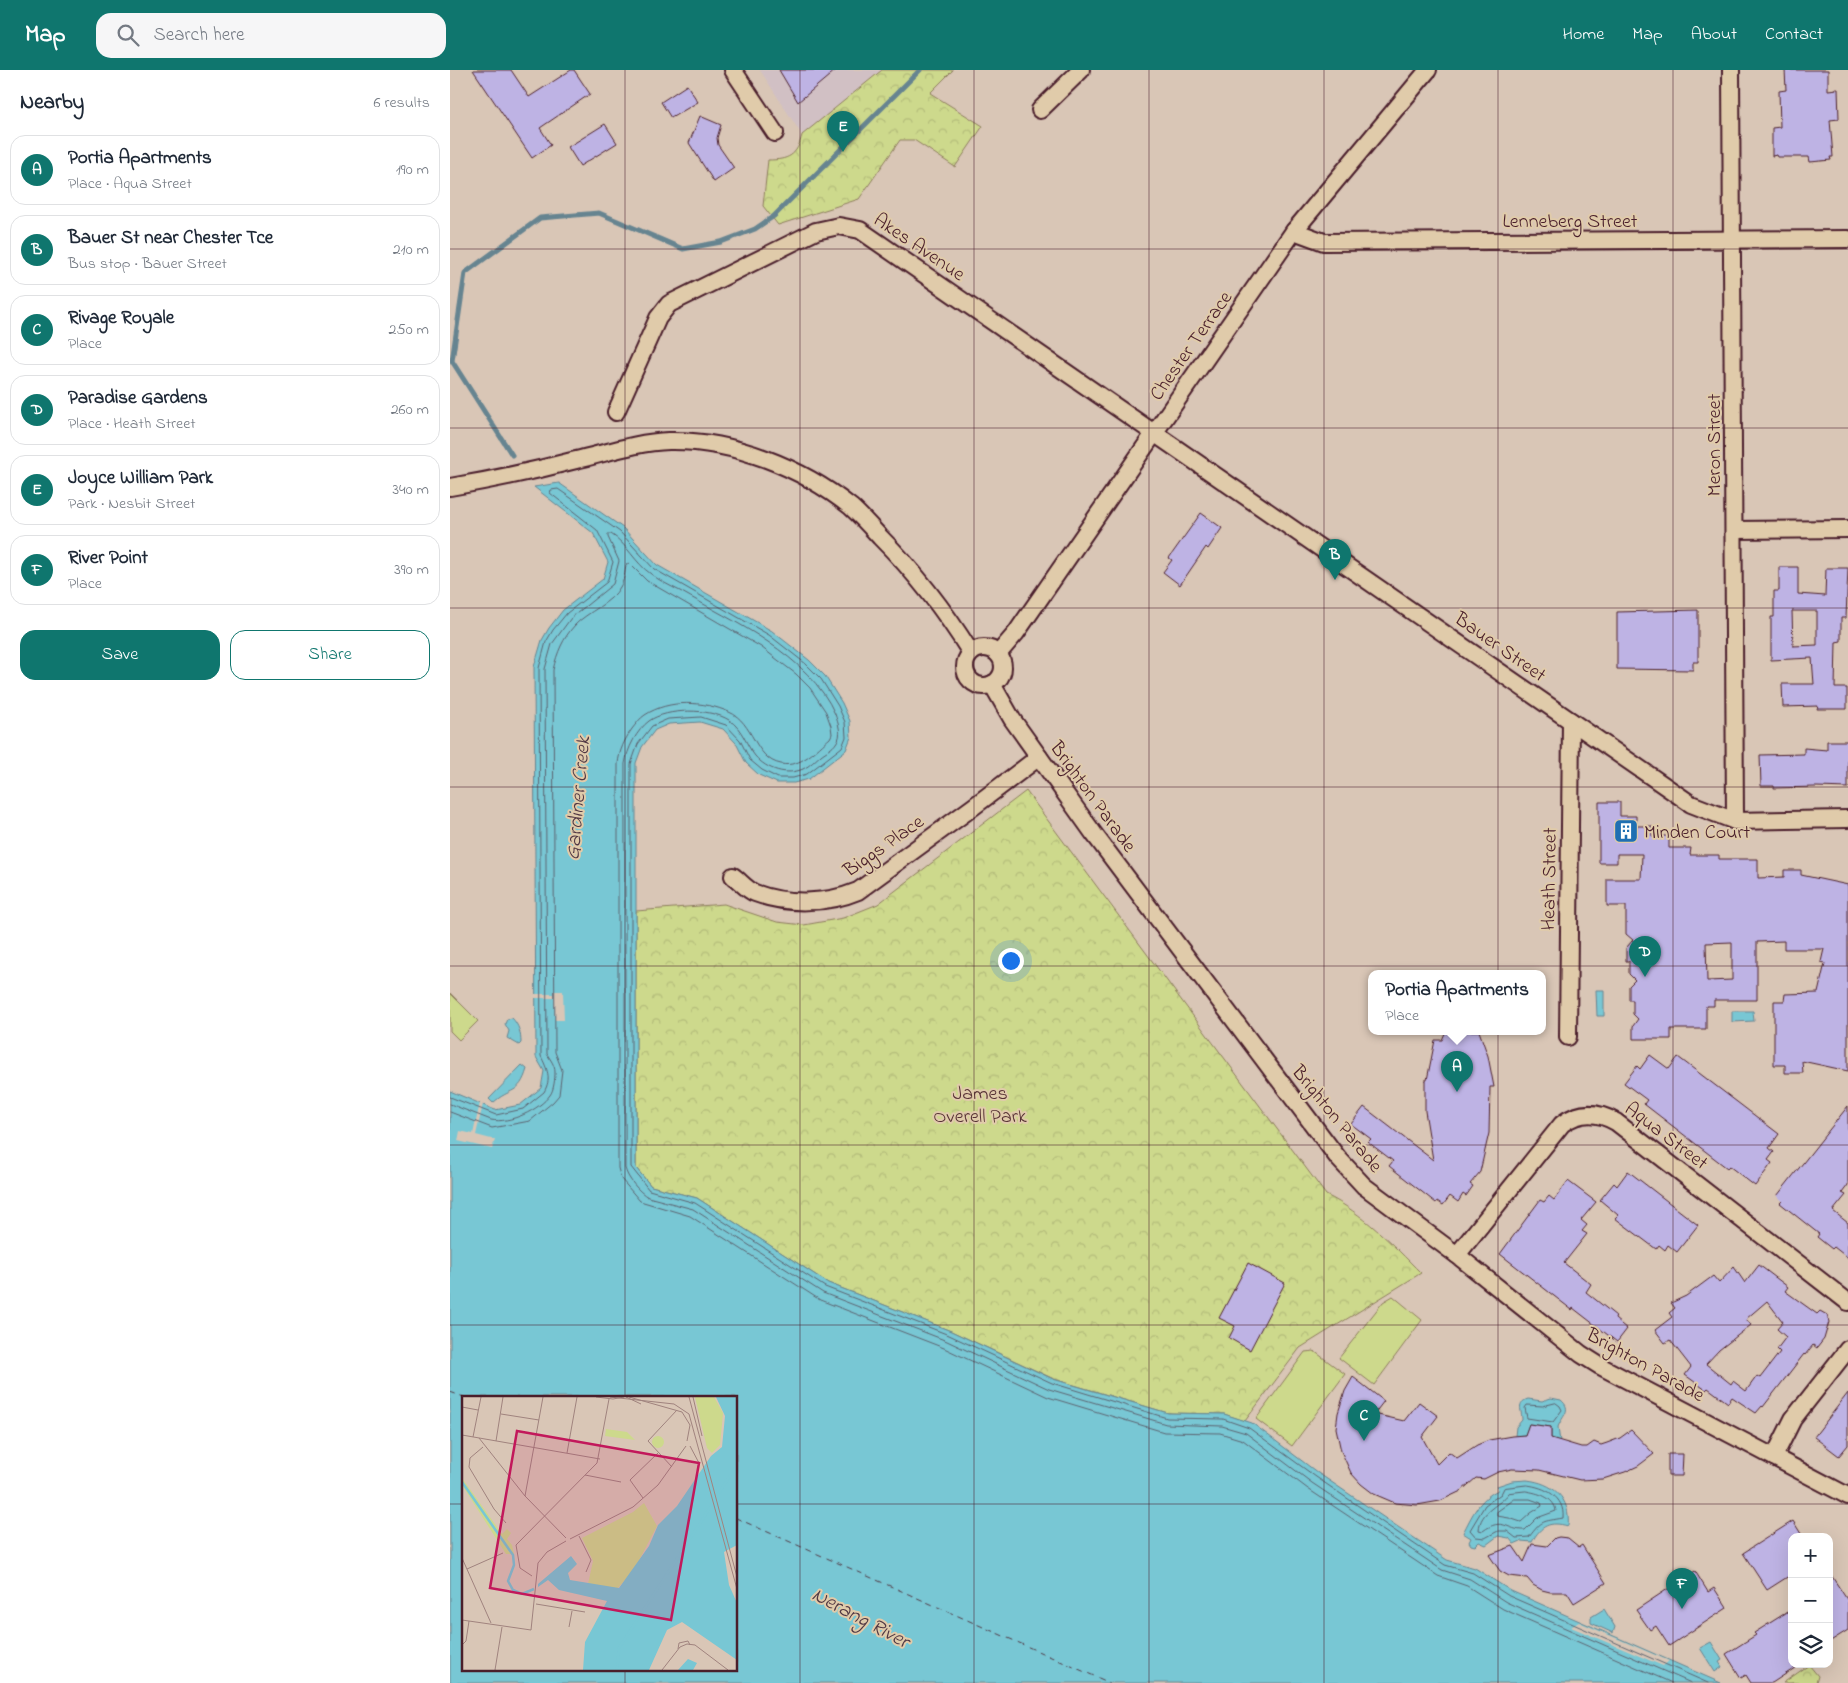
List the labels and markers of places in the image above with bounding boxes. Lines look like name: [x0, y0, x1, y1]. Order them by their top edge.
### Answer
pin: E: [827, 111, 859, 152]
pin: B: [1319, 539, 1351, 580]
building icon: Minden Court: [1613, 818, 1639, 844]
place label: Minden Court: [1644, 819, 1751, 848]
pin: D: [1629, 936, 1661, 977]
pin: A: [1441, 1051, 1473, 1092]
pin: C: [1348, 1400, 1380, 1441]
pin: F: [1666, 1568, 1698, 1609]

